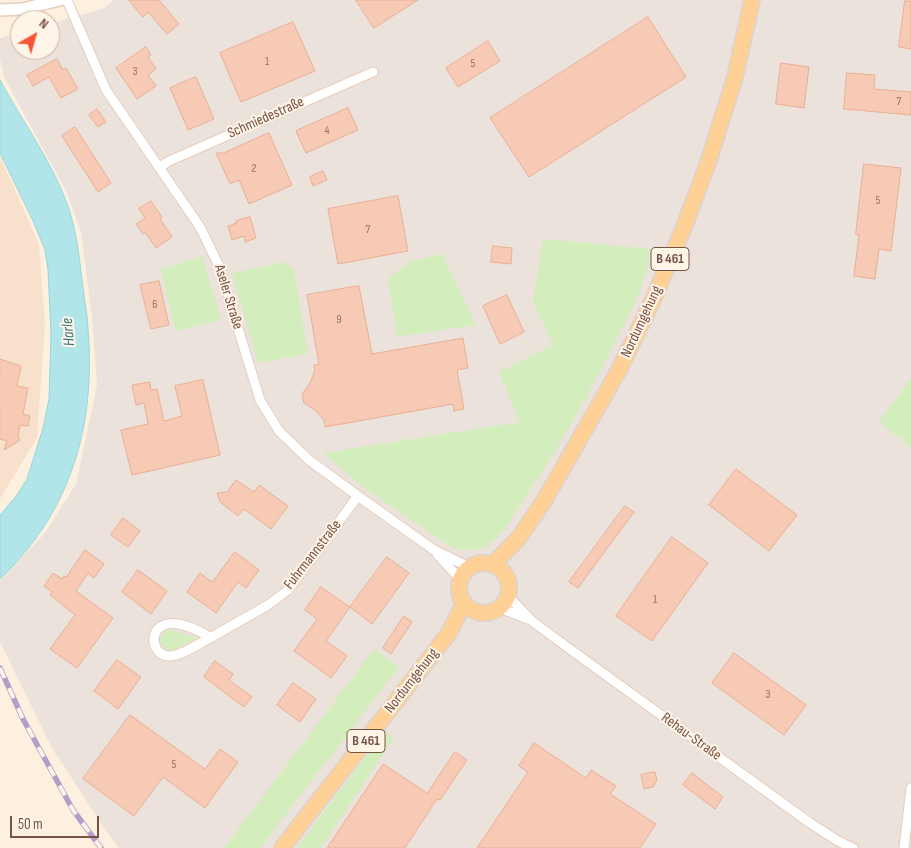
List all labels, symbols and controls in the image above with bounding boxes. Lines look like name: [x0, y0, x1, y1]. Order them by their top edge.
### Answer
north arrow: [10, 10, 60, 60]
text: N: [36, 15, 52, 33]
house number: 1: [265, 55, 269, 69]
house number: 5: [471, 57, 475, 71]
house number: 3: [132, 65, 138, 79]
street label: Schmiedestraße: [225, 93, 307, 143]
house number: 7: [897, 95, 901, 109]
house number: 4: [324, 124, 330, 138]
house number: 2: [252, 162, 256, 176]
house number: 5: [876, 194, 880, 208]
house number: 7: [366, 223, 370, 237]
road number: B 461: [651, 248, 689, 270]
street label: Aseler Straße: [210, 263, 246, 331]
street label: Nordumgehung: [618, 283, 666, 361]
house number: 6: [152, 298, 158, 312]
house number: 9: [336, 313, 342, 327]
water label: Harle: [58, 317, 80, 347]
street label: Fuhrmannstraße: [280, 517, 346, 593]
house number: 1: [653, 593, 657, 607]
street label: Nordumgehung: [381, 645, 443, 717]
house number: 3: [765, 688, 771, 702]
street label: Rehau-Straße: [657, 709, 725, 765]
road number: B 461: [347, 729, 385, 752]
house number: 5: [172, 758, 176, 772]
scale bar: [12, 806, 101, 838]
text: 50 m: [18, 815, 43, 834]

